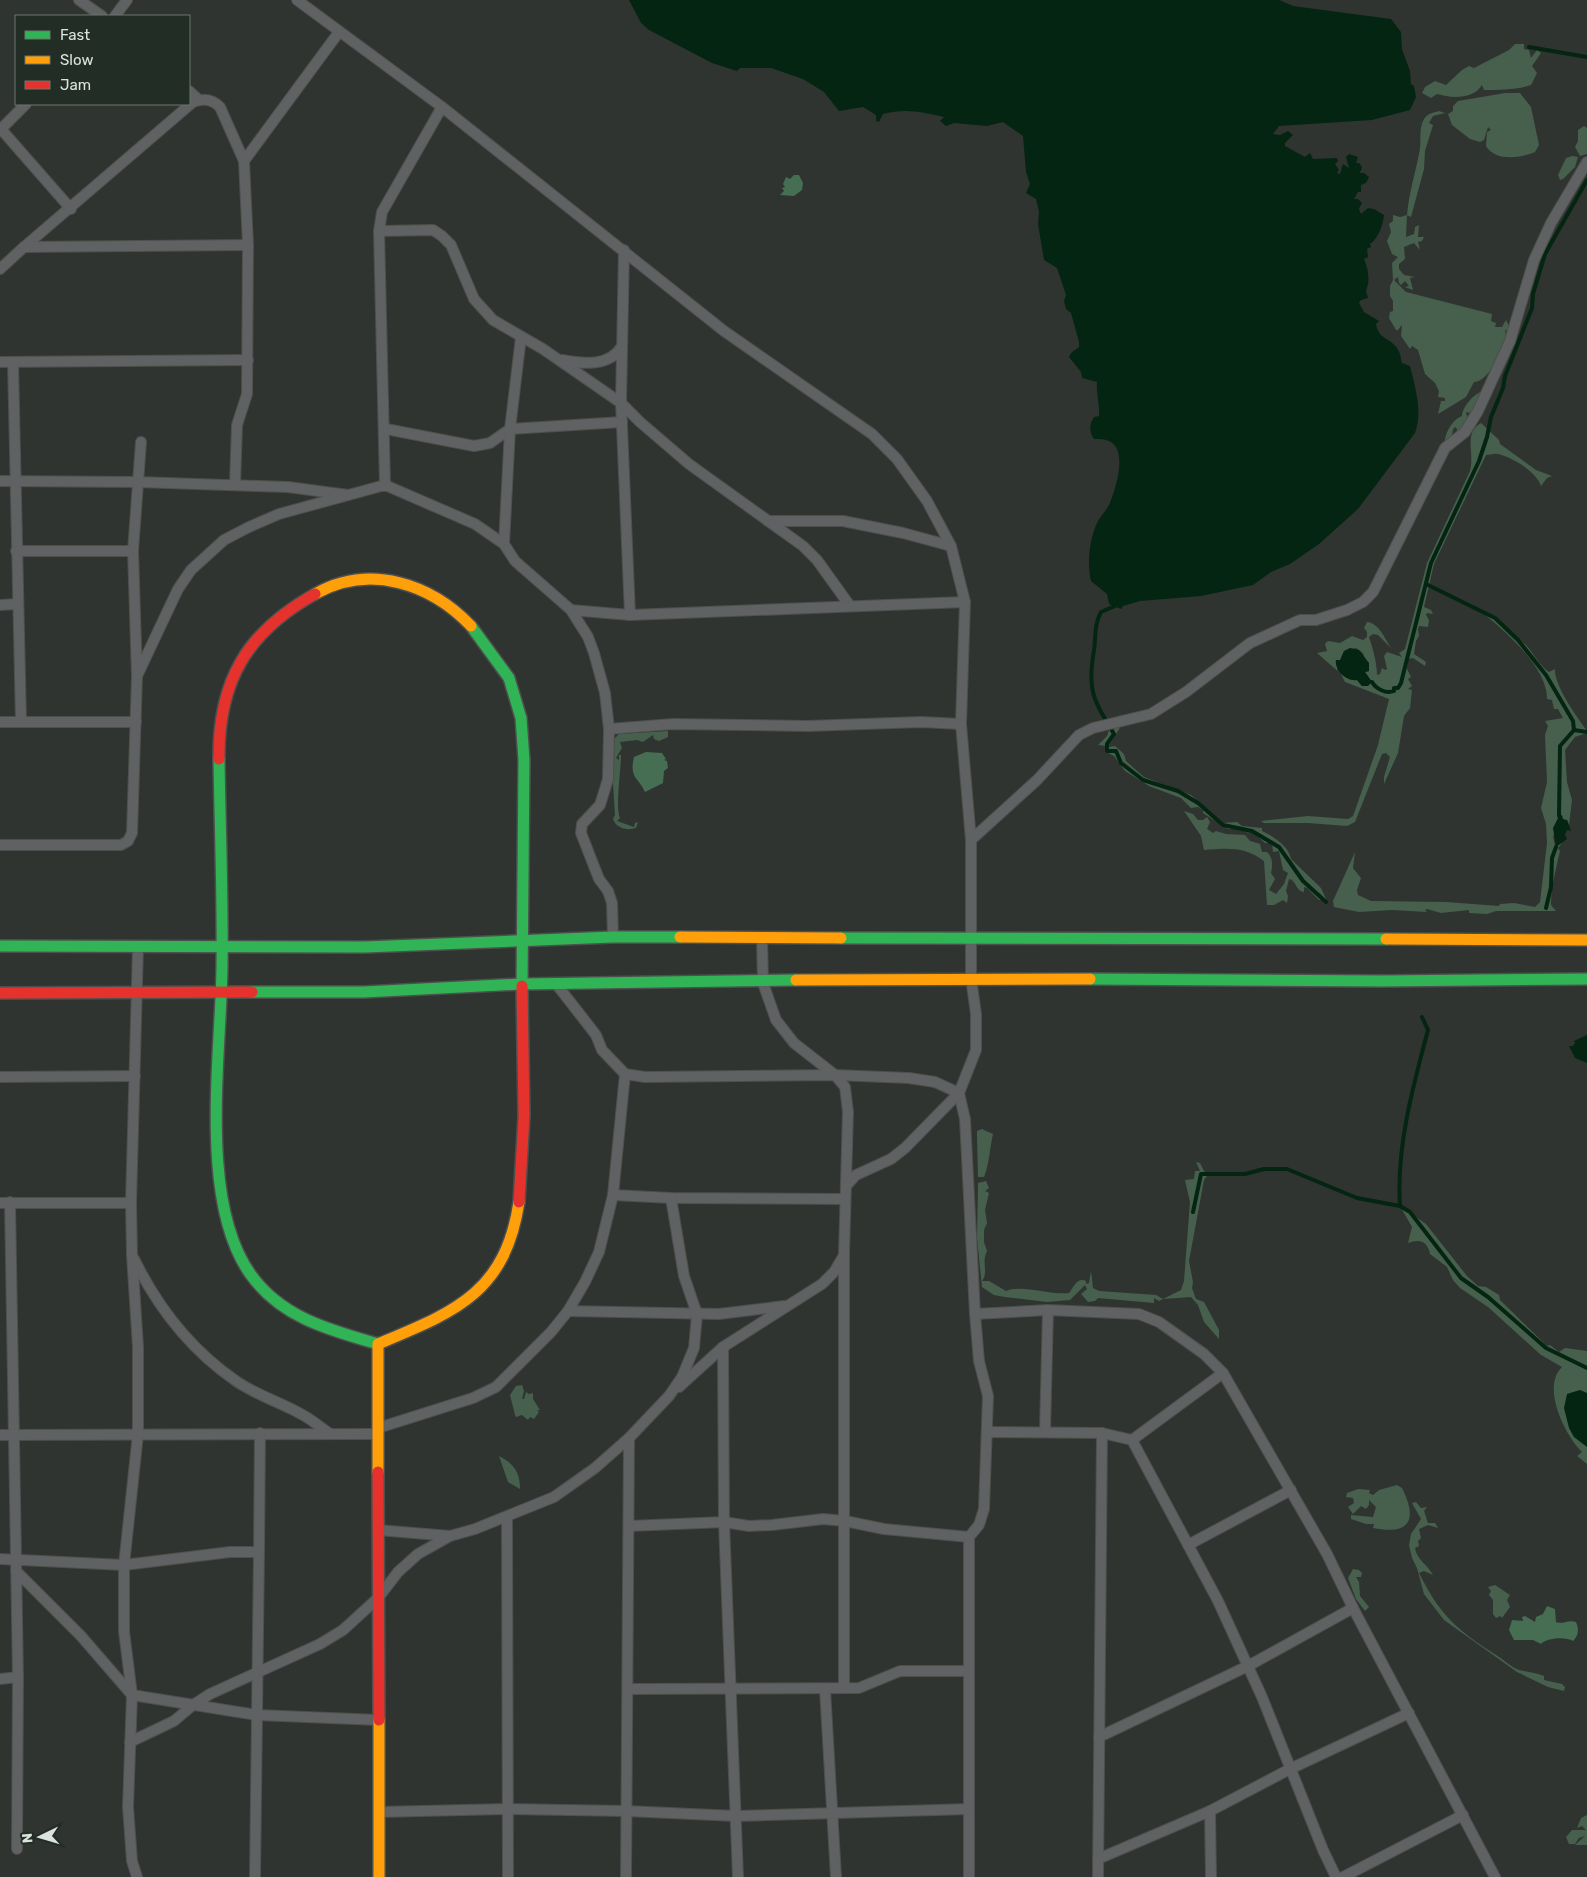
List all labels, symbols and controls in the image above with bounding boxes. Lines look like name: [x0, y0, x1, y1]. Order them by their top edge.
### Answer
legend: [15, 15, 190, 105]
text: Fast: [60, 26, 90, 44]
text: Slow: [60, 51, 93, 69]
text: Jam: [60, 76, 91, 94]
north arrow: [15, 1812, 65, 1862]
text: N: [19, 1832, 36, 1844]

